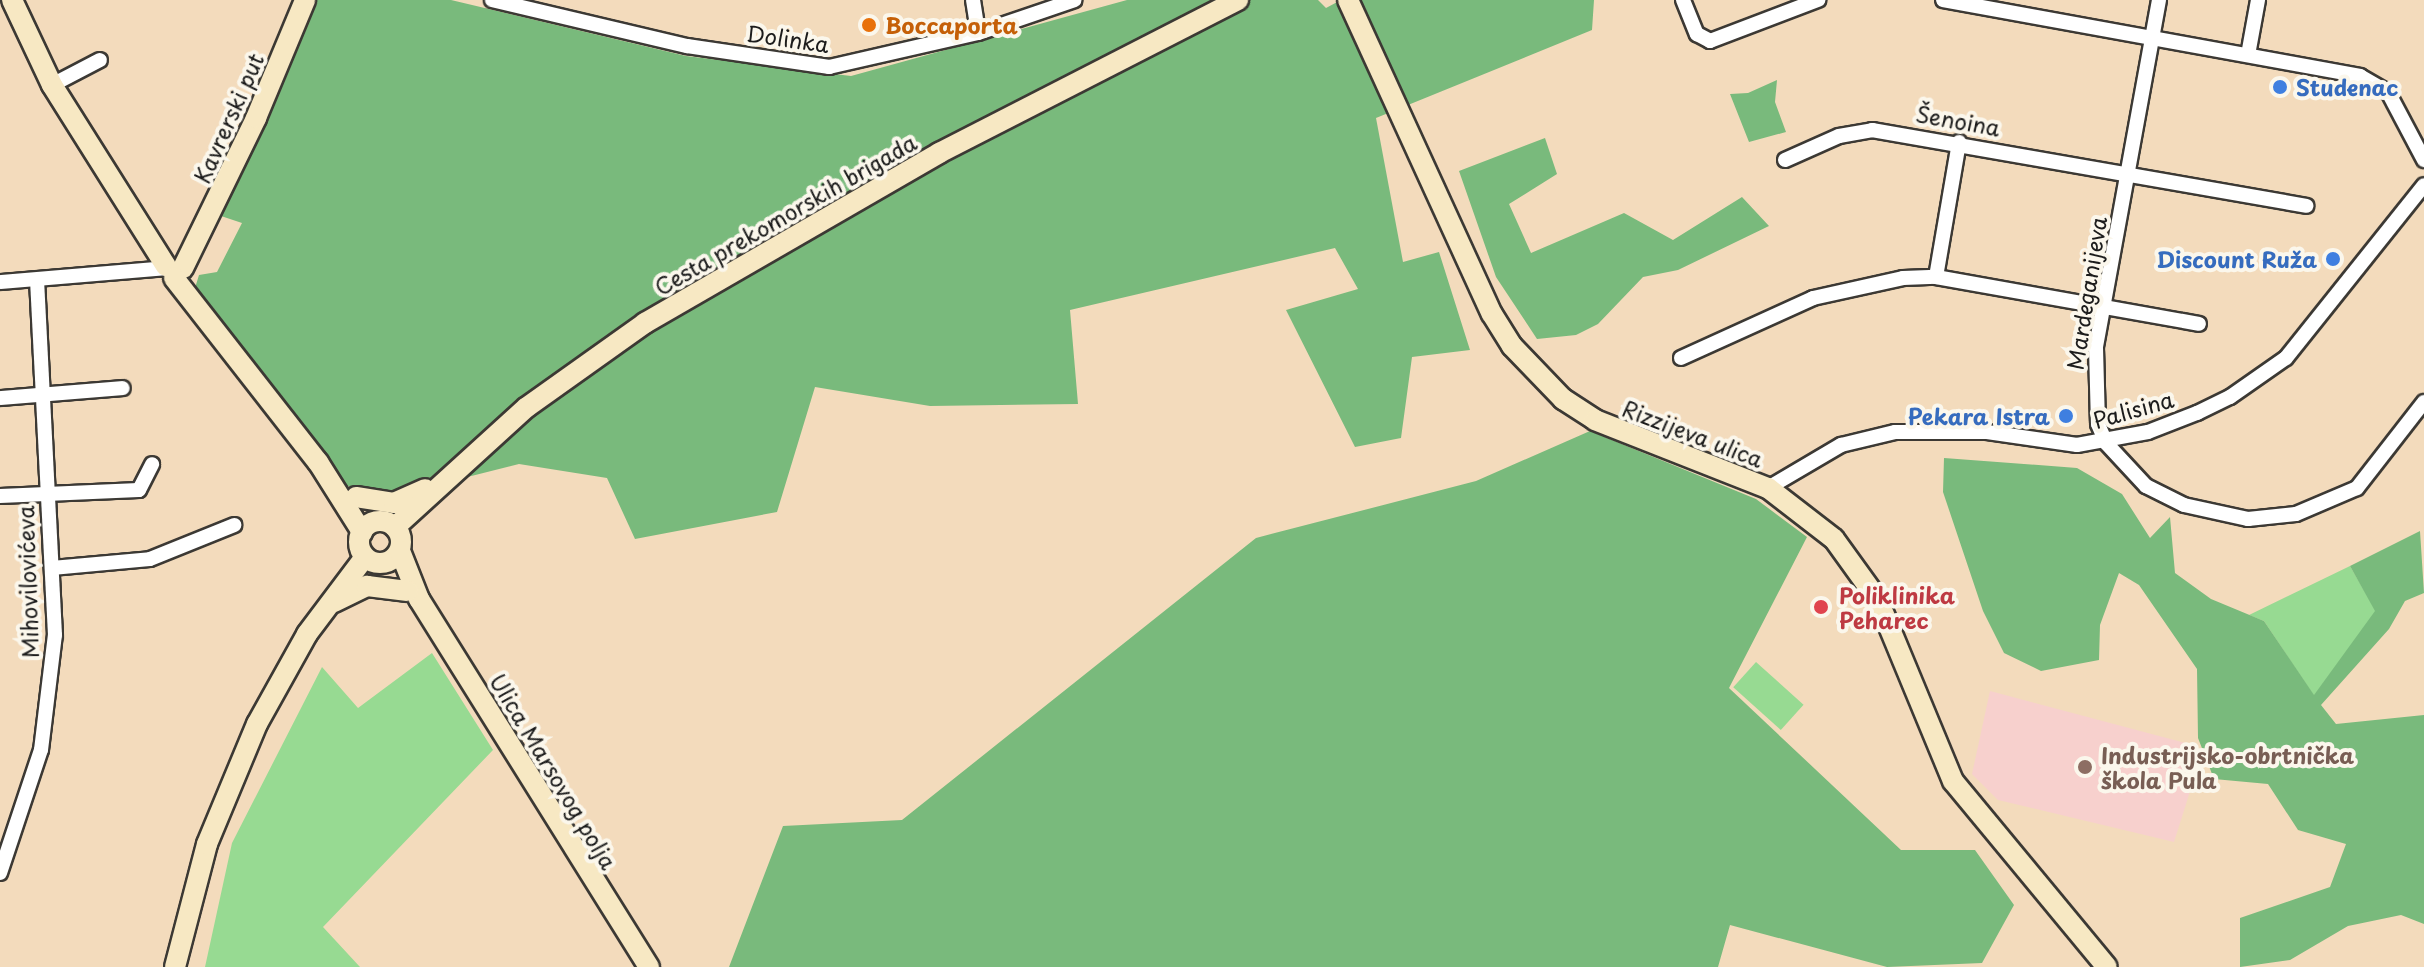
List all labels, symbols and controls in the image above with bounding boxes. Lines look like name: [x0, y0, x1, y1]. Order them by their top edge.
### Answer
place label: Boccaporta: [885, 12, 1018, 38]
marker: Boccaporta: [860, 16, 878, 34]
street label: Dolinka: [745, 19, 831, 57]
street label: Kavrerski put: [187, 48, 269, 188]
place label: Studenac: [2296, 74, 2399, 100]
marker: Studenac: [2271, 78, 2289, 96]
street label: Šenoina: [1914, 100, 2002, 140]
street label: Cesta prekomorskih brigada: [648, 127, 922, 301]
street label: Mardeganijeva: [2061, 214, 2111, 372]
place label: Discount Ruža: [2156, 246, 2317, 272]
marker: Discount Ruža: [2324, 250, 2342, 268]
street label: Palisina: [2090, 385, 2176, 433]
street label: Rizzijeva ulica: [1619, 394, 1767, 472]
place label: Pekara Istra: [1908, 403, 2050, 429]
marker: Pekara Istra: [2057, 407, 2075, 425]
street label: Mihovilovićeva: [11, 505, 43, 659]
place label: Poliklinika Peharec: [1839, 581, 1955, 632]
marker: Poliklinika Peharec: [1810, 596, 1832, 618]
street label: Ulica Marsovog polja: [485, 669, 623, 873]
place label: Industrijsko-obrtnička škola Pula: [2101, 741, 2354, 792]
marker: Industrijsko-obrtnička škola Pula: [2076, 758, 2094, 776]

